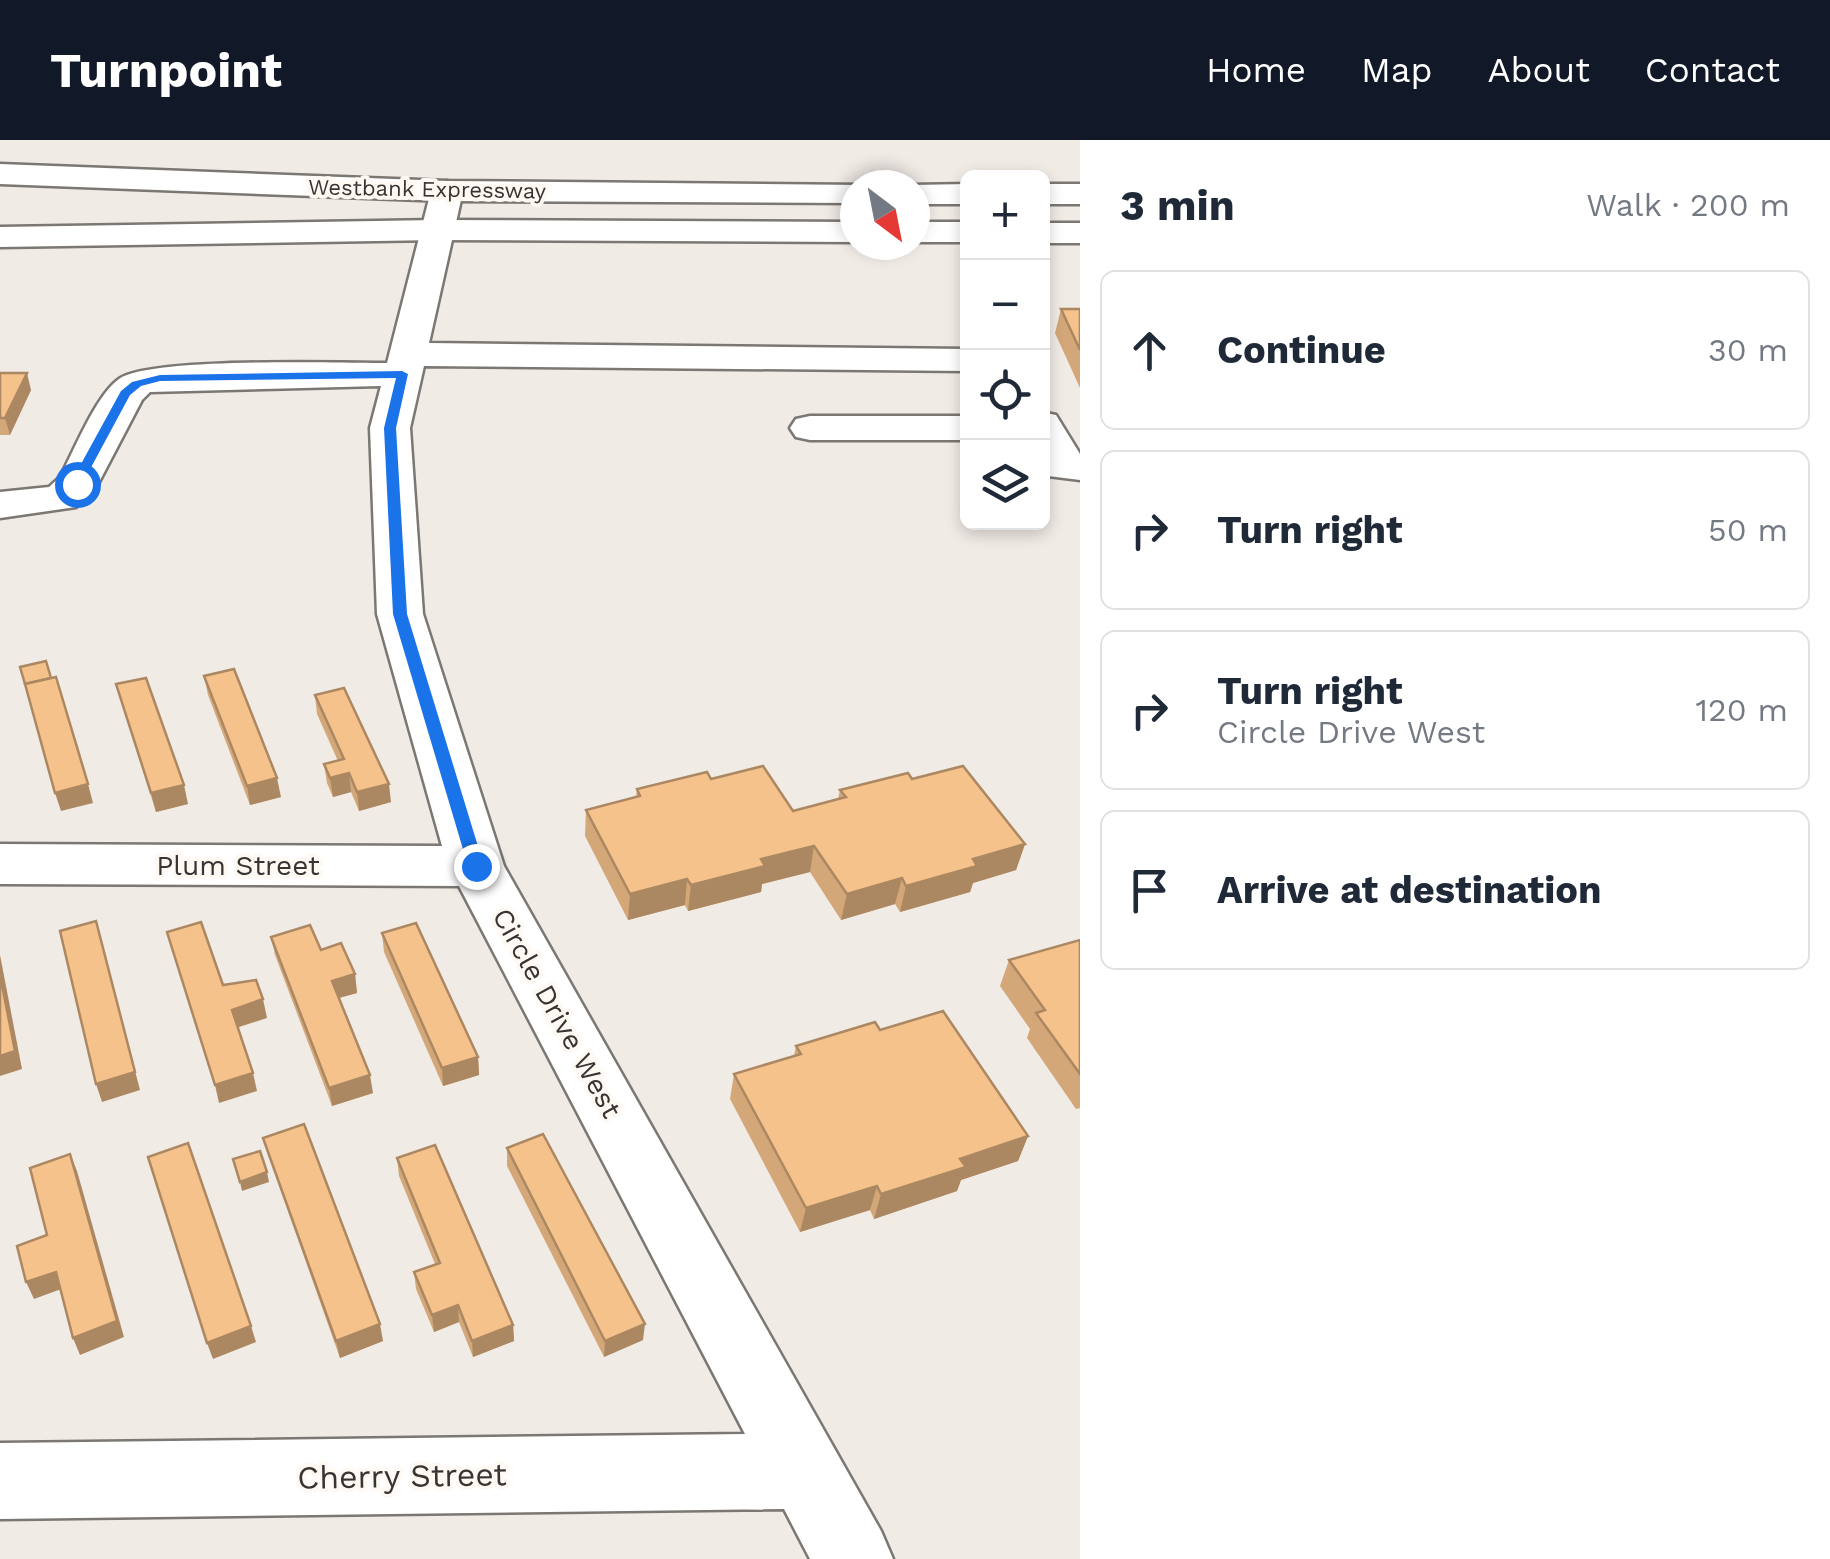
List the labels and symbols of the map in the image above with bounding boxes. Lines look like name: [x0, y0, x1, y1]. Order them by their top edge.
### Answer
north arrow: [840, 170, 930, 260]
street label: Westbank Expressway: [308, 174, 547, 204]
route start: [55, 462, 101, 508]
route end: [454, 844, 500, 890]
street label: Plum Street: [156, 849, 320, 882]
street label: Circle Drive West: [486, 902, 628, 1124]
street label: Cherry Street: [297, 1455, 507, 1497]

